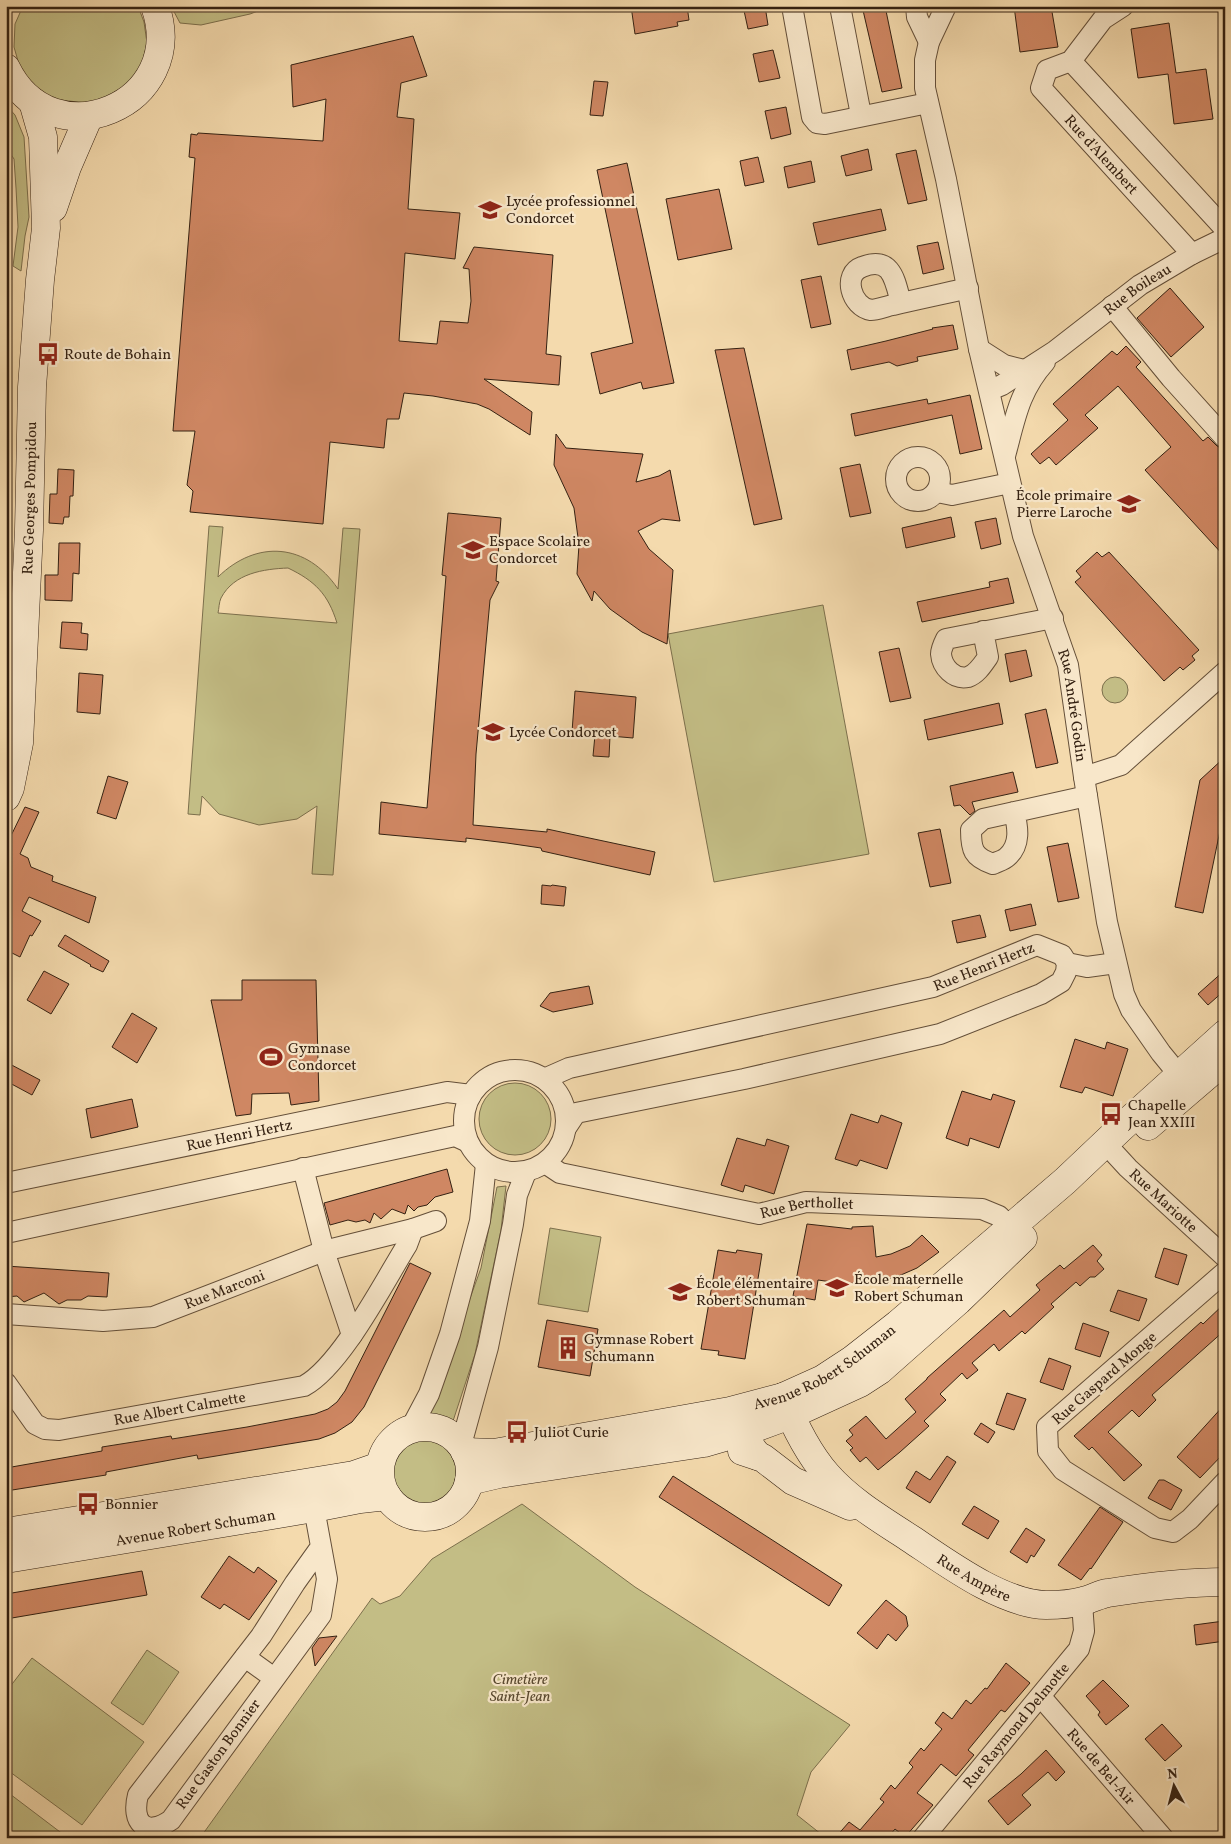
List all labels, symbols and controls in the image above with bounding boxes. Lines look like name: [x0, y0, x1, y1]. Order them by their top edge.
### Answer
street label: Rue d'Alembert: [1058, 111, 1142, 200]
place label: Lycée professionnel Condorcet: [506, 192, 635, 230]
school or university icon: Lycée professionnel Condorcet: [477, 197, 503, 223]
street label: Rue Boileau: [1100, 260, 1176, 321]
bus stop icon: Route de Bohain: [35, 341, 61, 367]
place label: Route de Bohain: [64, 345, 171, 366]
street label: Rue Georges Pompidou: [18, 421, 43, 575]
place label: École primaire Pierre Laroche: [1016, 486, 1112, 524]
school or university icon: École primaire Pierre Laroche: [1116, 491, 1142, 517]
place label: Espace Scolaire Condorcet: [489, 532, 590, 570]
school or university icon: Espace Scolaire Condorcet: [460, 537, 486, 563]
street label: Rue André Godin: [1051, 646, 1091, 763]
school or university icon: Lycée Condorcet: [480, 719, 506, 745]
place label: Lycée Condorcet: [509, 723, 617, 744]
street label: Rue Henri Hertz: [931, 938, 1038, 998]
place label: Gymnase Condorcet: [288, 1039, 357, 1077]
sports icon: Gymnase Condorcet: [258, 1044, 284, 1070]
place label: Chapelle Jean XXIII: [1128, 1096, 1195, 1134]
bus stop icon: Chapelle Jean XXIII: [1098, 1101, 1124, 1127]
street label: Rue Henri Hertz: [185, 1115, 294, 1158]
street label: Rue Mariotte: [1123, 1165, 1201, 1239]
street label: Rue Berthollet: [758, 1193, 854, 1225]
street label: Rue Marconi: [182, 1266, 268, 1316]
place label: École maternelle Robert Schuman: [854, 1270, 963, 1308]
place label: École élémentaire Robert Schuman: [696, 1274, 813, 1312]
school or university icon: École maternelle Robert Schuman: [824, 1275, 850, 1301]
school or university icon: École élémentaire Robert Schuman: [667, 1279, 693, 1305]
street label: Avenue Robert Schuman: [751, 1320, 901, 1416]
street label: Rue Gaspard Monge: [1048, 1328, 1162, 1431]
place label: Gymnase Robert Schumann: [584, 1330, 694, 1368]
building icon: Gymnase Robert Schumann: [555, 1335, 581, 1361]
street label: Rue Albert Calmette: [112, 1388, 247, 1432]
bus stop icon: Juliot Curie: [504, 1419, 530, 1445]
place label: Juliot Curie: [534, 1423, 609, 1444]
bus stop icon: Bonnier: [75, 1491, 101, 1517]
place label: Bonnier: [105, 1495, 158, 1516]
street label: Avenue Robert Schuman: [114, 1506, 277, 1553]
street label: Rue Ampère: [932, 1550, 1013, 1608]
street label: Rue Raymond Delmotte: [959, 1659, 1075, 1794]
park label: Cimetière Saint-Jean: [490, 1670, 550, 1708]
street label: Rue Gaston Bonnier: [172, 1695, 266, 1814]
street label: Rue de Bel-Air: [1061, 1725, 1139, 1810]
north arrow: [1148, 1762, 1198, 1812]
text: N: [1166, 1765, 1179, 1785]

